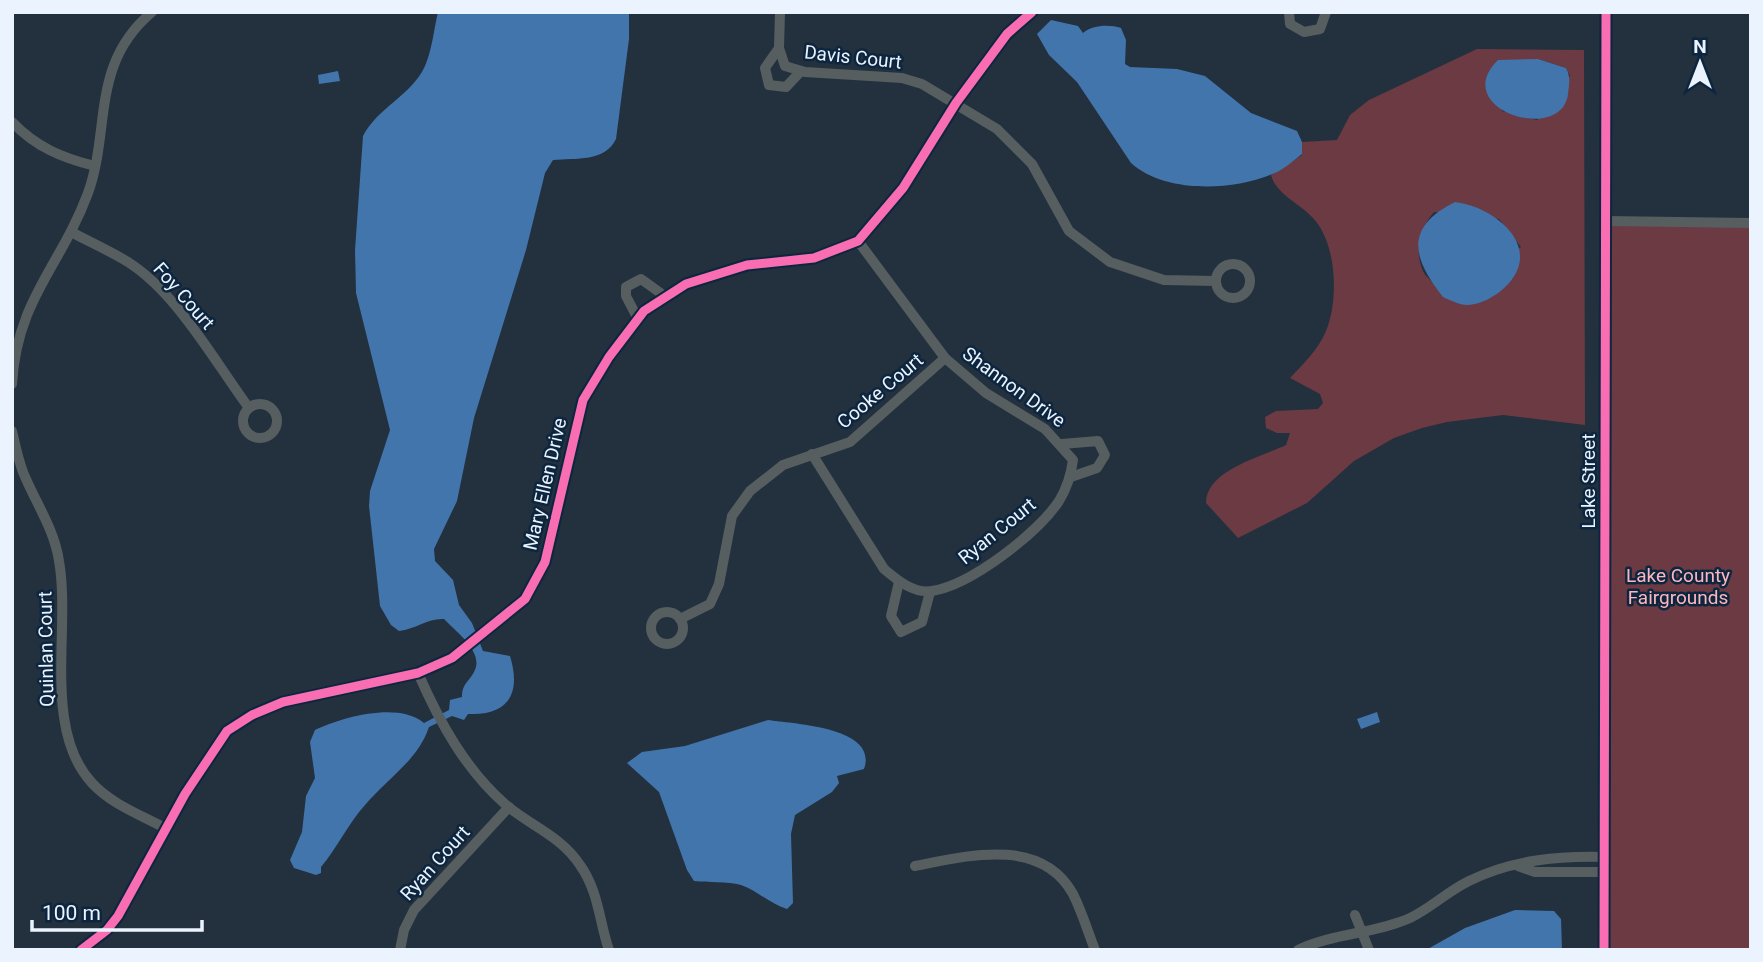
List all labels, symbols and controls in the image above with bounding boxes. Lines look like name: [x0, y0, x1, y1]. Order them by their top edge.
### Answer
north arrow: [1665, 28, 1735, 98]
text: N: [1693, 35, 1707, 58]
street label: Davis Court: [803, 40, 903, 74]
street label: Foy Court: [149, 258, 219, 334]
street label: Shannon Drive: [958, 342, 1070, 432]
street label: Cooke Court: [832, 348, 928, 434]
street label: Mary Ellen Drive: [519, 416, 571, 552]
street label: Lake Street: [1577, 434, 1600, 528]
street label: Ryan Court: [954, 493, 1040, 569]
park label: Lake County Fairgrounds: [1626, 564, 1730, 609]
street label: Quinlan Court: [33, 591, 59, 707]
street label: Ryan Court: [395, 821, 475, 905]
scale bar: [32, 888, 201, 932]
text: 100 m: [42, 901, 101, 925]

